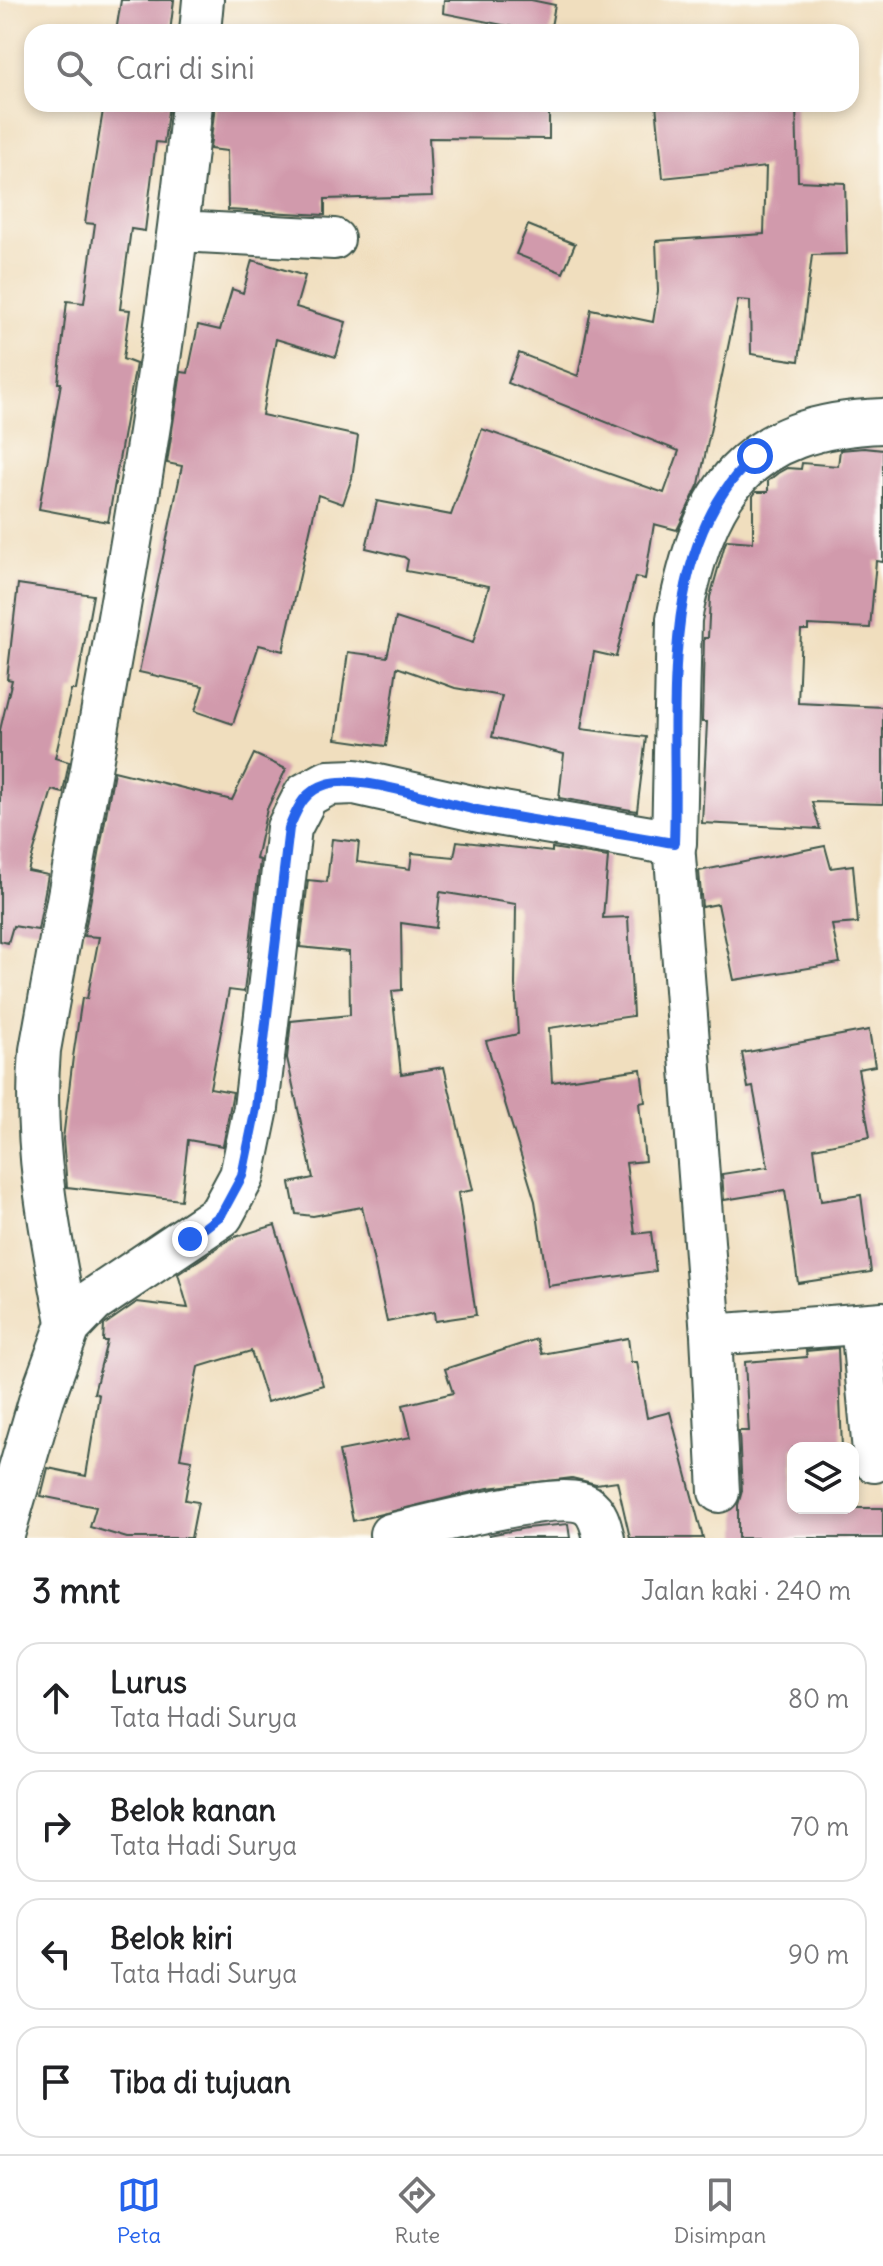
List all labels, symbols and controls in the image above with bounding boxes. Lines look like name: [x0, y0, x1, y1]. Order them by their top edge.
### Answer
search box: [24, 24, 859, 112]
icon: search: [52, 46, 96, 90]
text: Cari di sini: [116, 49, 255, 87]
route start: [737, 438, 773, 474]
route end: [172, 1221, 208, 1257]
map controls: [787, 1442, 859, 1514]
button: layers: [787, 1442, 859, 1514]
text: 3 mnt: [32, 1569, 120, 1612]
text: Jalan kaki · 240 m: [641, 1574, 851, 1607]
text: Lurus: [110, 1663, 187, 1701]
icon: ahead: [34, 1676, 78, 1720]
text: 80 m: [788, 1682, 849, 1715]
text: Tata Hadi Surya: [110, 1701, 297, 1734]
text: Belok kanan: [110, 1791, 276, 1829]
icon: right: [34, 1804, 78, 1848]
text: 70 m: [790, 1810, 849, 1843]
text: Tata Hadi Surya: [110, 1829, 297, 1862]
text: Belok kiri: [110, 1919, 233, 1957]
icon: left: [34, 1932, 78, 1976]
text: 90 m: [788, 1938, 849, 1971]
text: Tata Hadi Surya: [110, 1957, 297, 1990]
icon: arrive: [34, 2060, 78, 2104]
text: Tiba di tujuan: [110, 2063, 291, 2101]
tab: Peta: [117, 2173, 161, 2249]
tab: Rute: [394, 2173, 440, 2249]
tab: Disimpan: [674, 2173, 766, 2249]

